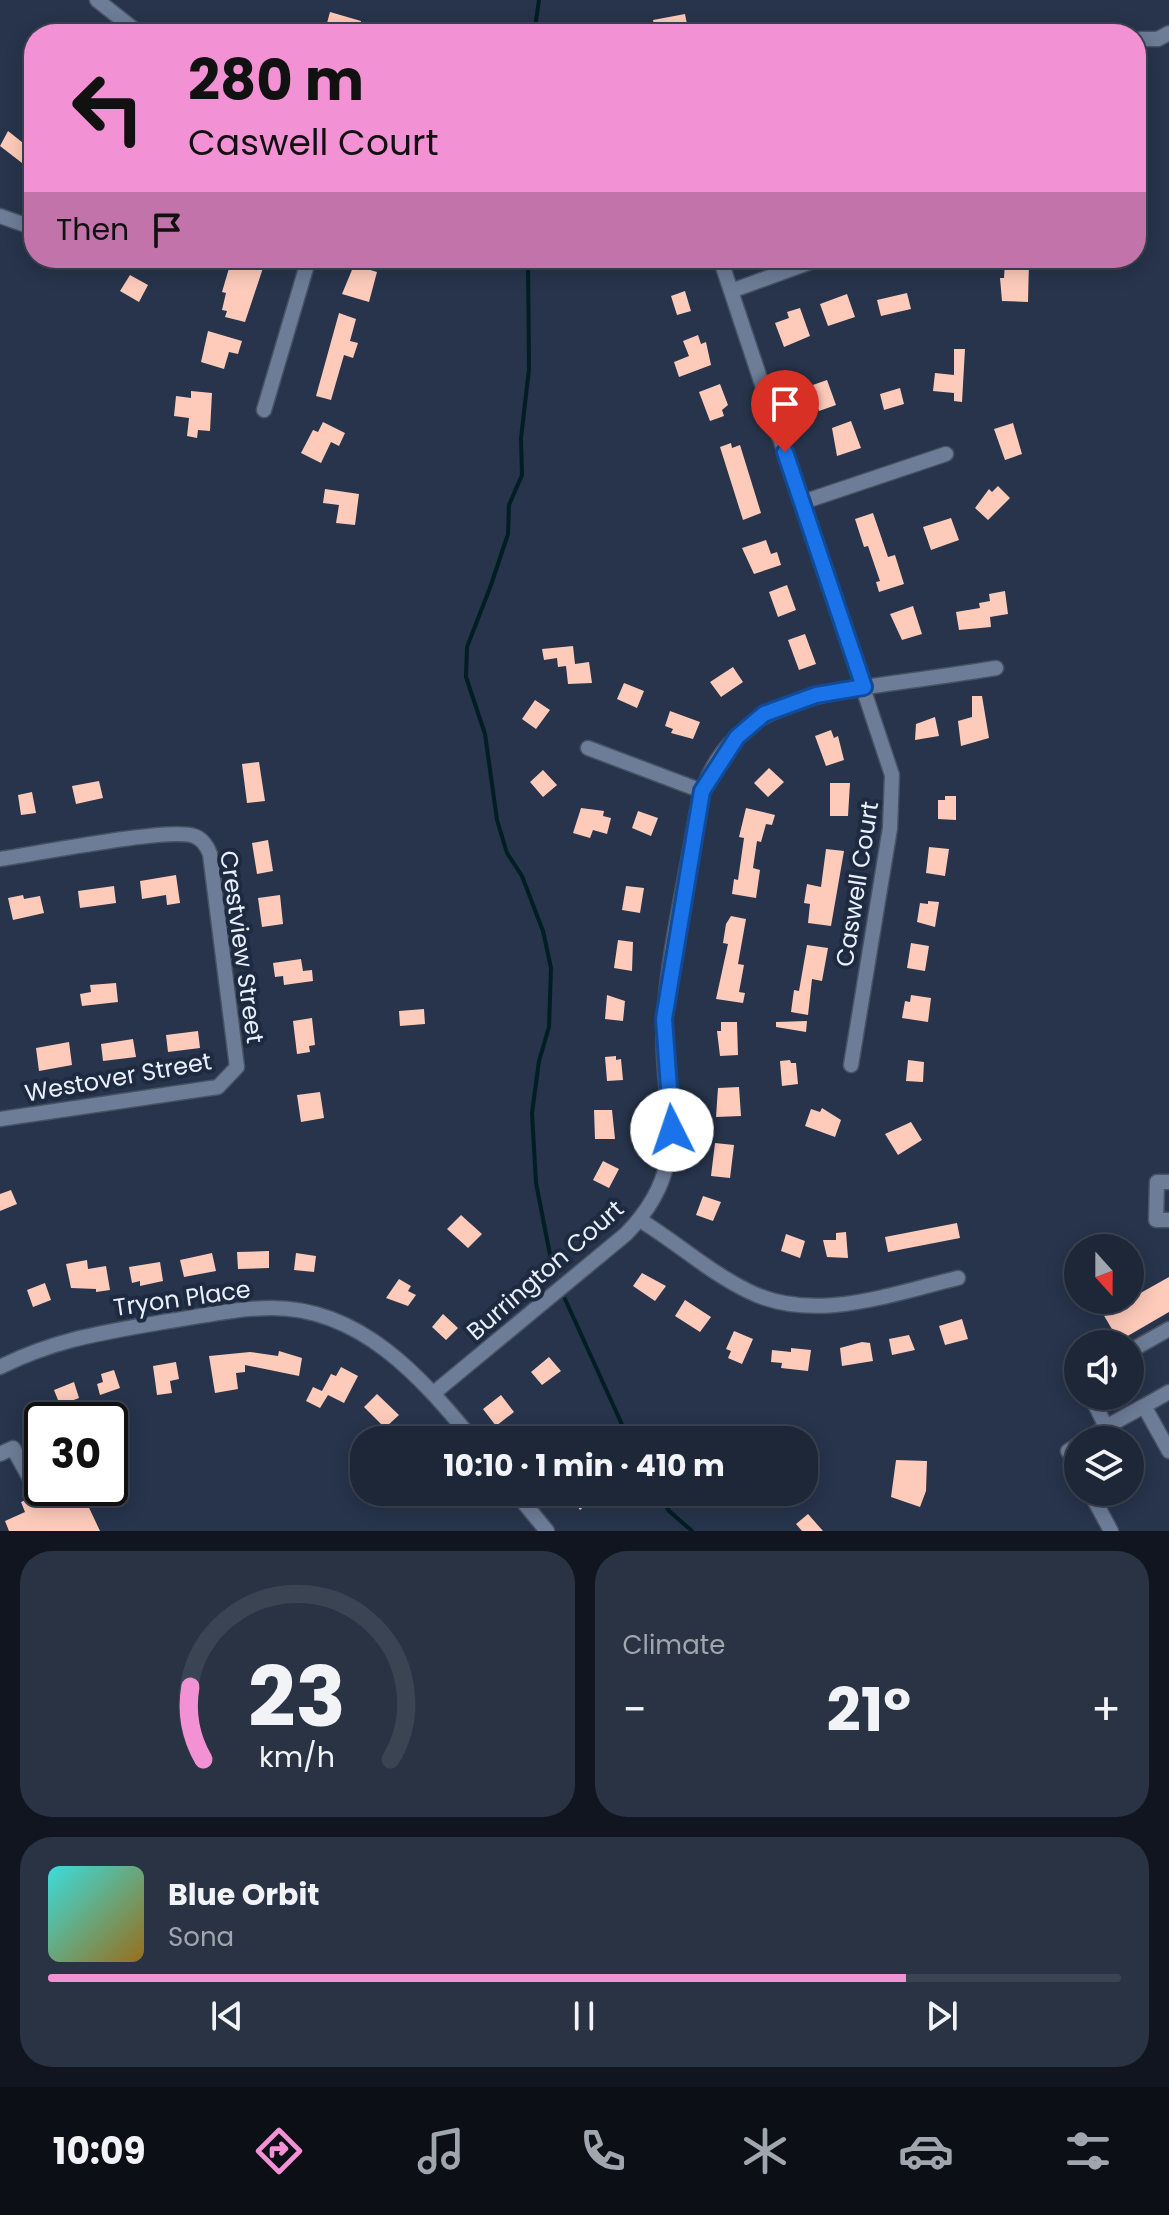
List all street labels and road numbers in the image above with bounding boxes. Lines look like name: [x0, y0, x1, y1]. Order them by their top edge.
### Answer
street label: Caswell Court: [828, 799, 886, 969]
street label: Crestview Street: [212, 849, 272, 1045]
street label: Westover Street: [22, 1044, 214, 1110]
street label: Burrington Court: [459, 1193, 631, 1347]
street label: Tryon Place: [111, 1272, 253, 1324]

